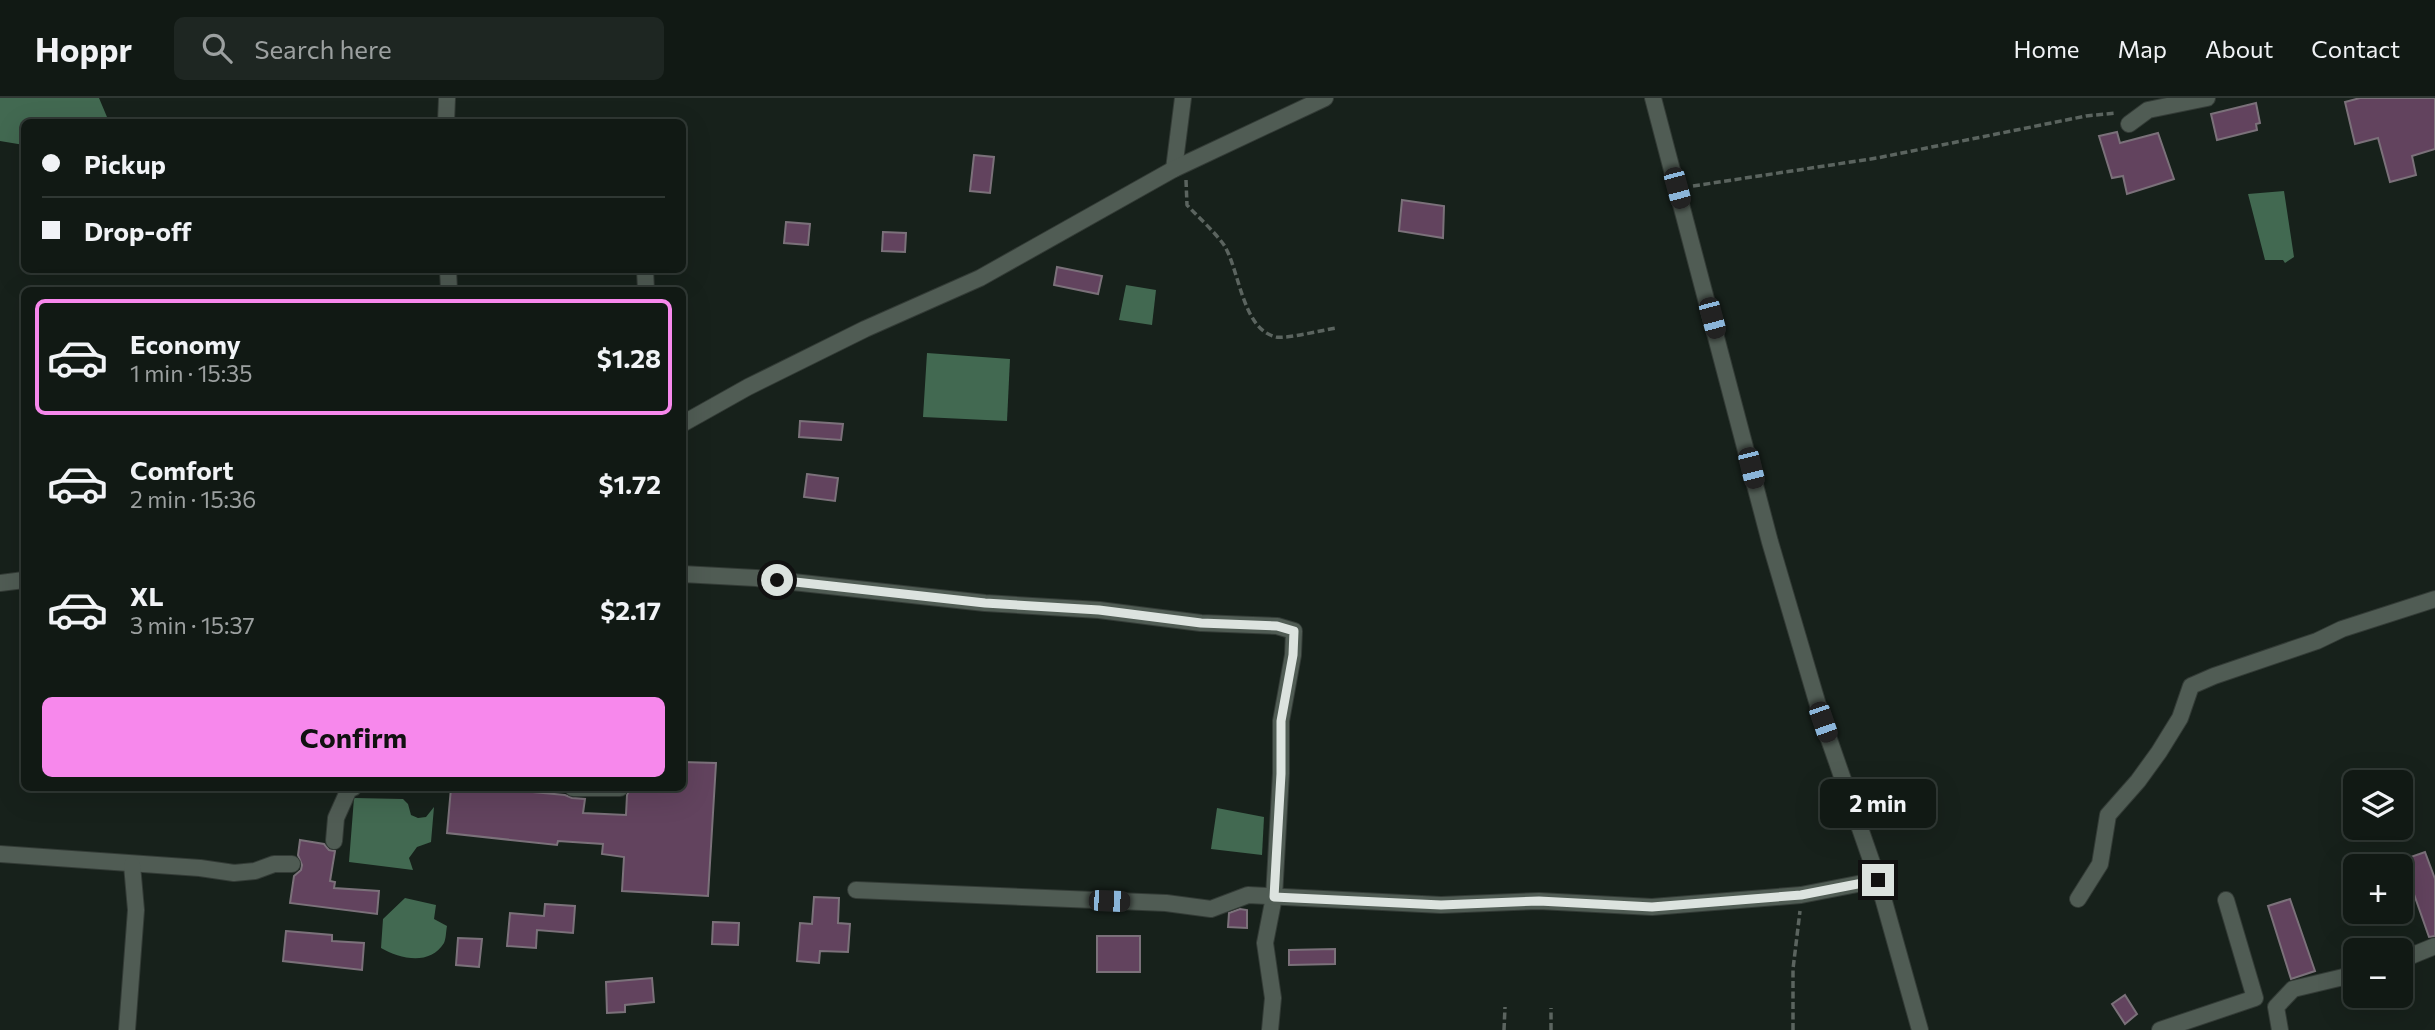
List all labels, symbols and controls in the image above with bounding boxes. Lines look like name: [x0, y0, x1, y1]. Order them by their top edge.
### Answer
search box: [174, 17, 664, 80]
text: Hoppr: [35, 28, 132, 69]
icon: search: [198, 29, 236, 67]
text: Search here: [254, 33, 392, 64]
text: Home: [2014, 34, 2080, 63]
text: Map: [2118, 34, 2167, 63]
text: About: [2205, 34, 2273, 63]
text: Contact: [2311, 34, 2400, 63]
text: Pickup: [84, 148, 166, 179]
car: [1662, 165, 1693, 211]
text: Drop-off: [84, 215, 191, 246]
car: [1697, 295, 1728, 341]
icon: car: [46, 326, 109, 389]
text: Economy: [130, 328, 241, 359]
text: $1.28: [597, 342, 661, 373]
text: 1 min · 15:35: [130, 359, 252, 387]
car: [1736, 445, 1767, 491]
icon: car: [46, 452, 109, 515]
text: Comfort: [130, 454, 233, 485]
text: $1.72: [599, 468, 661, 499]
text: 2 min · 15:36: [130, 485, 256, 513]
route start: [761, 564, 793, 596]
icon: car: [46, 578, 109, 641]
text: XL: [130, 580, 164, 611]
text: $2.17: [600, 594, 661, 625]
text: 3 min · 15:37: [130, 611, 255, 639]
button: Confirm: [42, 697, 665, 777]
car: [1807, 699, 1840, 745]
map controls: [2343, 770, 2413, 1008]
button: layers: [2343, 770, 2413, 840]
callout: 2 min: [1820, 778, 1936, 828]
text: 2 min: [1849, 789, 1907, 817]
button: +: [2343, 854, 2413, 924]
route end: [1862, 864, 1894, 896]
car: [1088, 890, 1131, 912]
button: −: [2343, 938, 2413, 1008]

